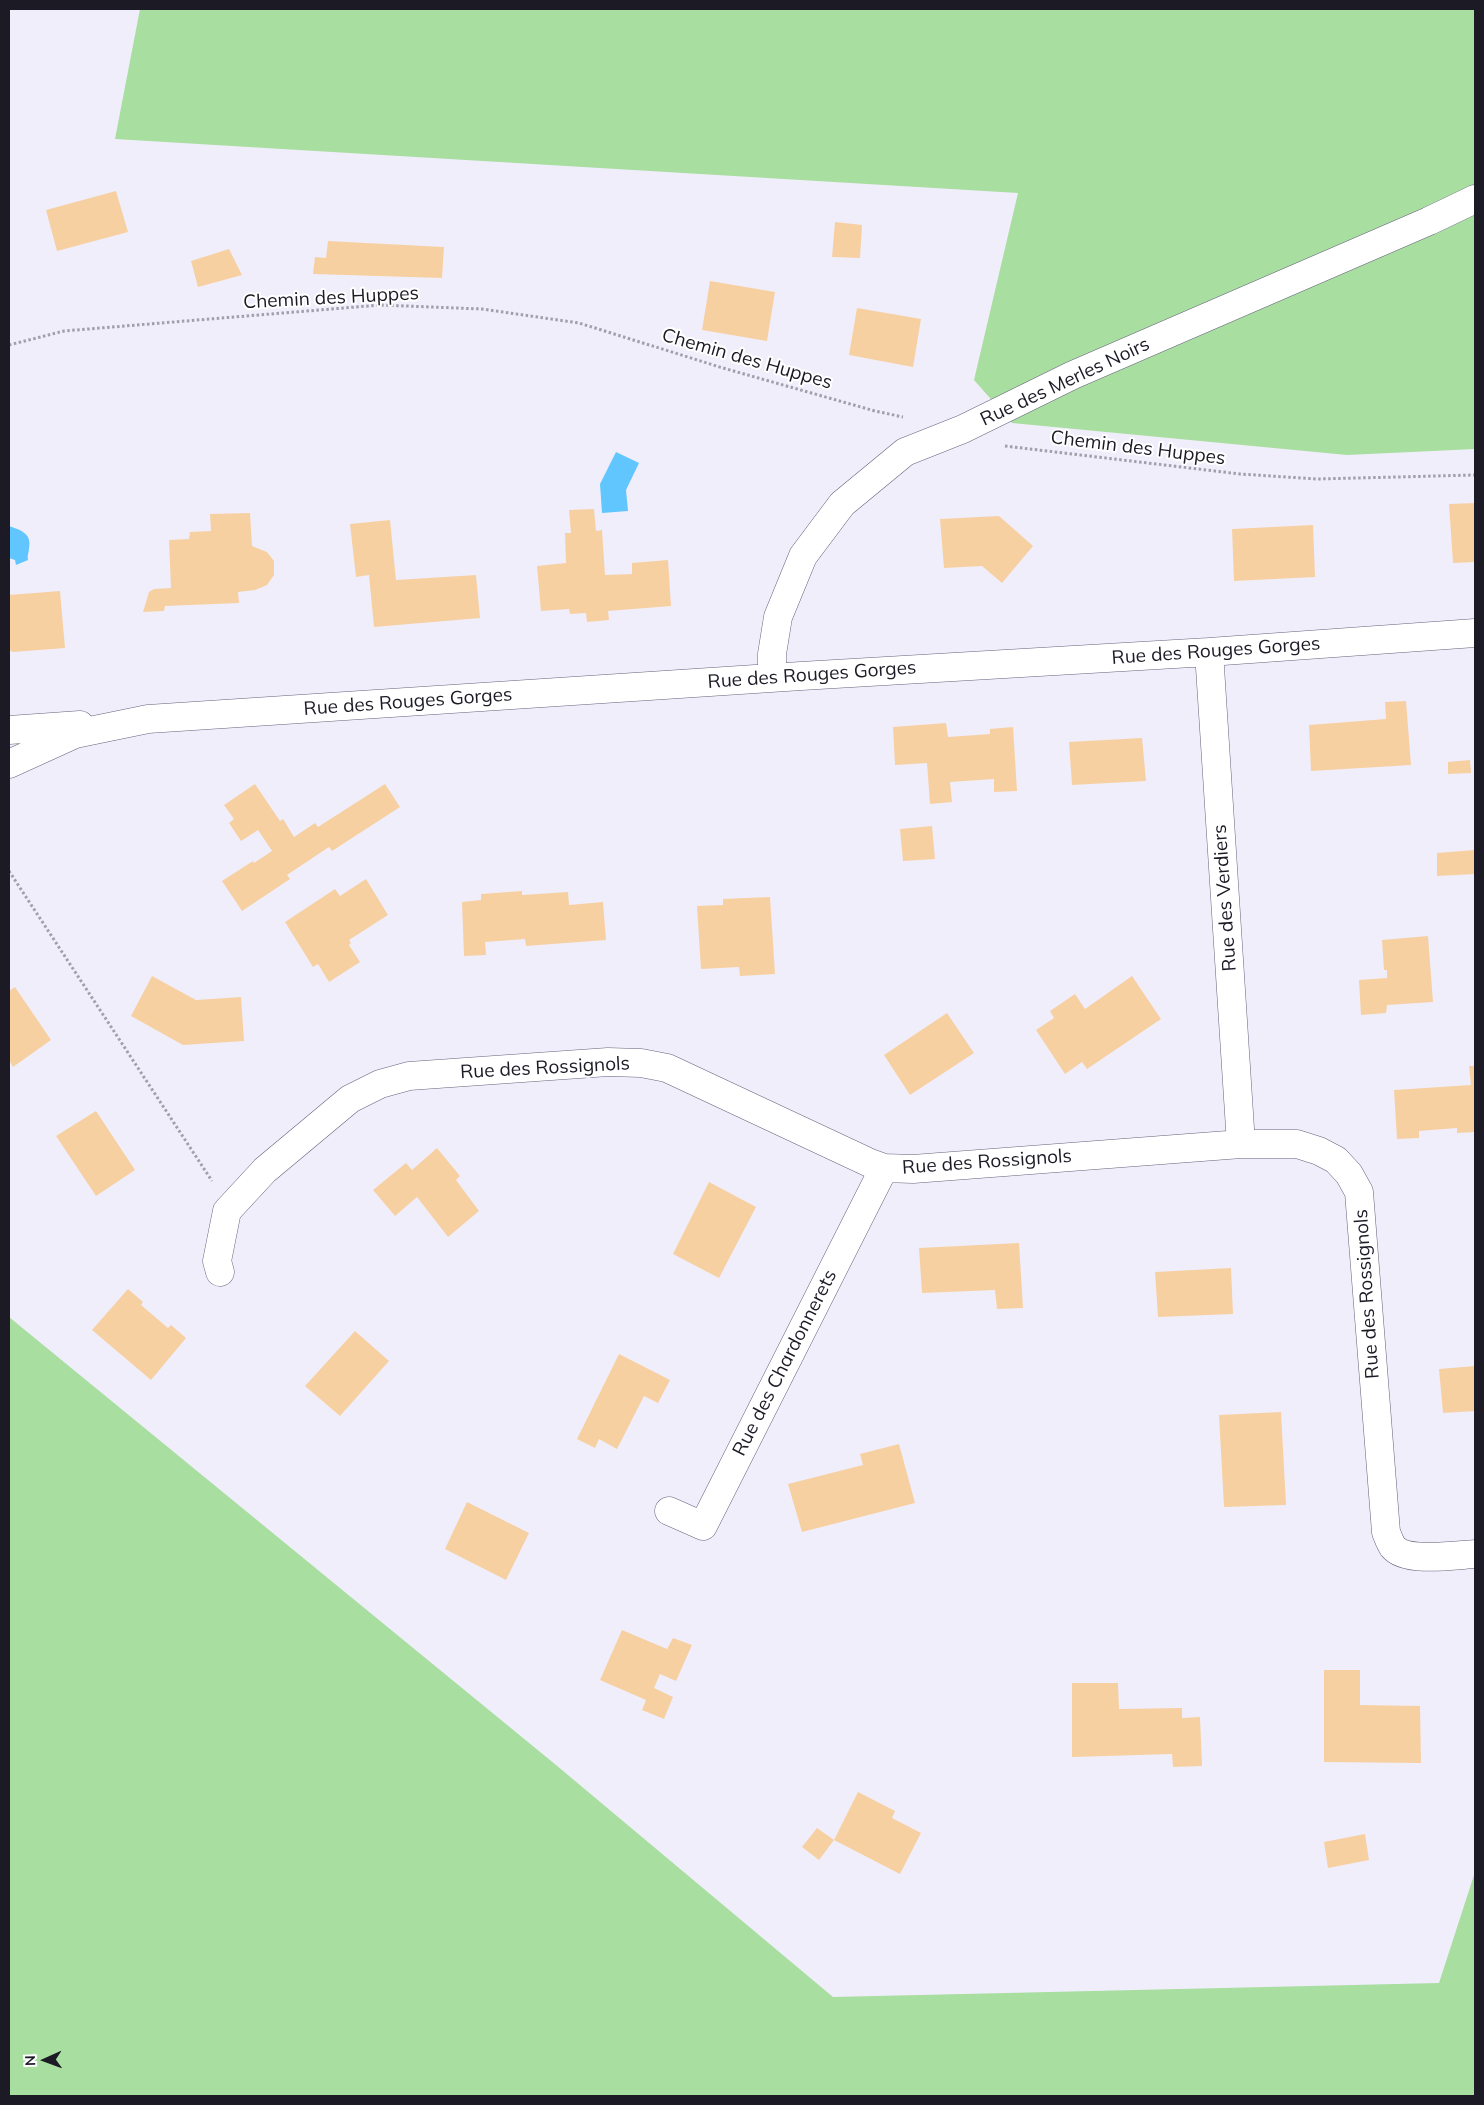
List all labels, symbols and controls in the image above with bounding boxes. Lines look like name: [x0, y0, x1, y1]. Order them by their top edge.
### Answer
street label: Chemin des Huppes: [243, 282, 419, 314]
street label: Chemin des Huppes: [659, 324, 835, 394]
street label: Rue des Merles Noirs: [977, 333, 1153, 431]
street label: Chemin des Huppes: [1049, 426, 1227, 470]
street label: Rue des Rouges Gorges: [1111, 632, 1321, 670]
street label: Rue des Rouges Gorges: [707, 656, 917, 694]
street label: Rue des Rouges Gorges: [303, 683, 513, 721]
street label: Rue des Verdiers: [1208, 824, 1242, 972]
street label: Rue des Rossignols: [459, 1052, 631, 1084]
street label: Rue des Rossignols: [901, 1145, 1073, 1179]
street label: Rue des Rossignols: [1350, 1208, 1384, 1380]
street label: Rue des Chardonnerets: [728, 1266, 842, 1460]
north arrow: [20, 2035, 70, 2085]
text: N: [21, 2055, 39, 2066]

